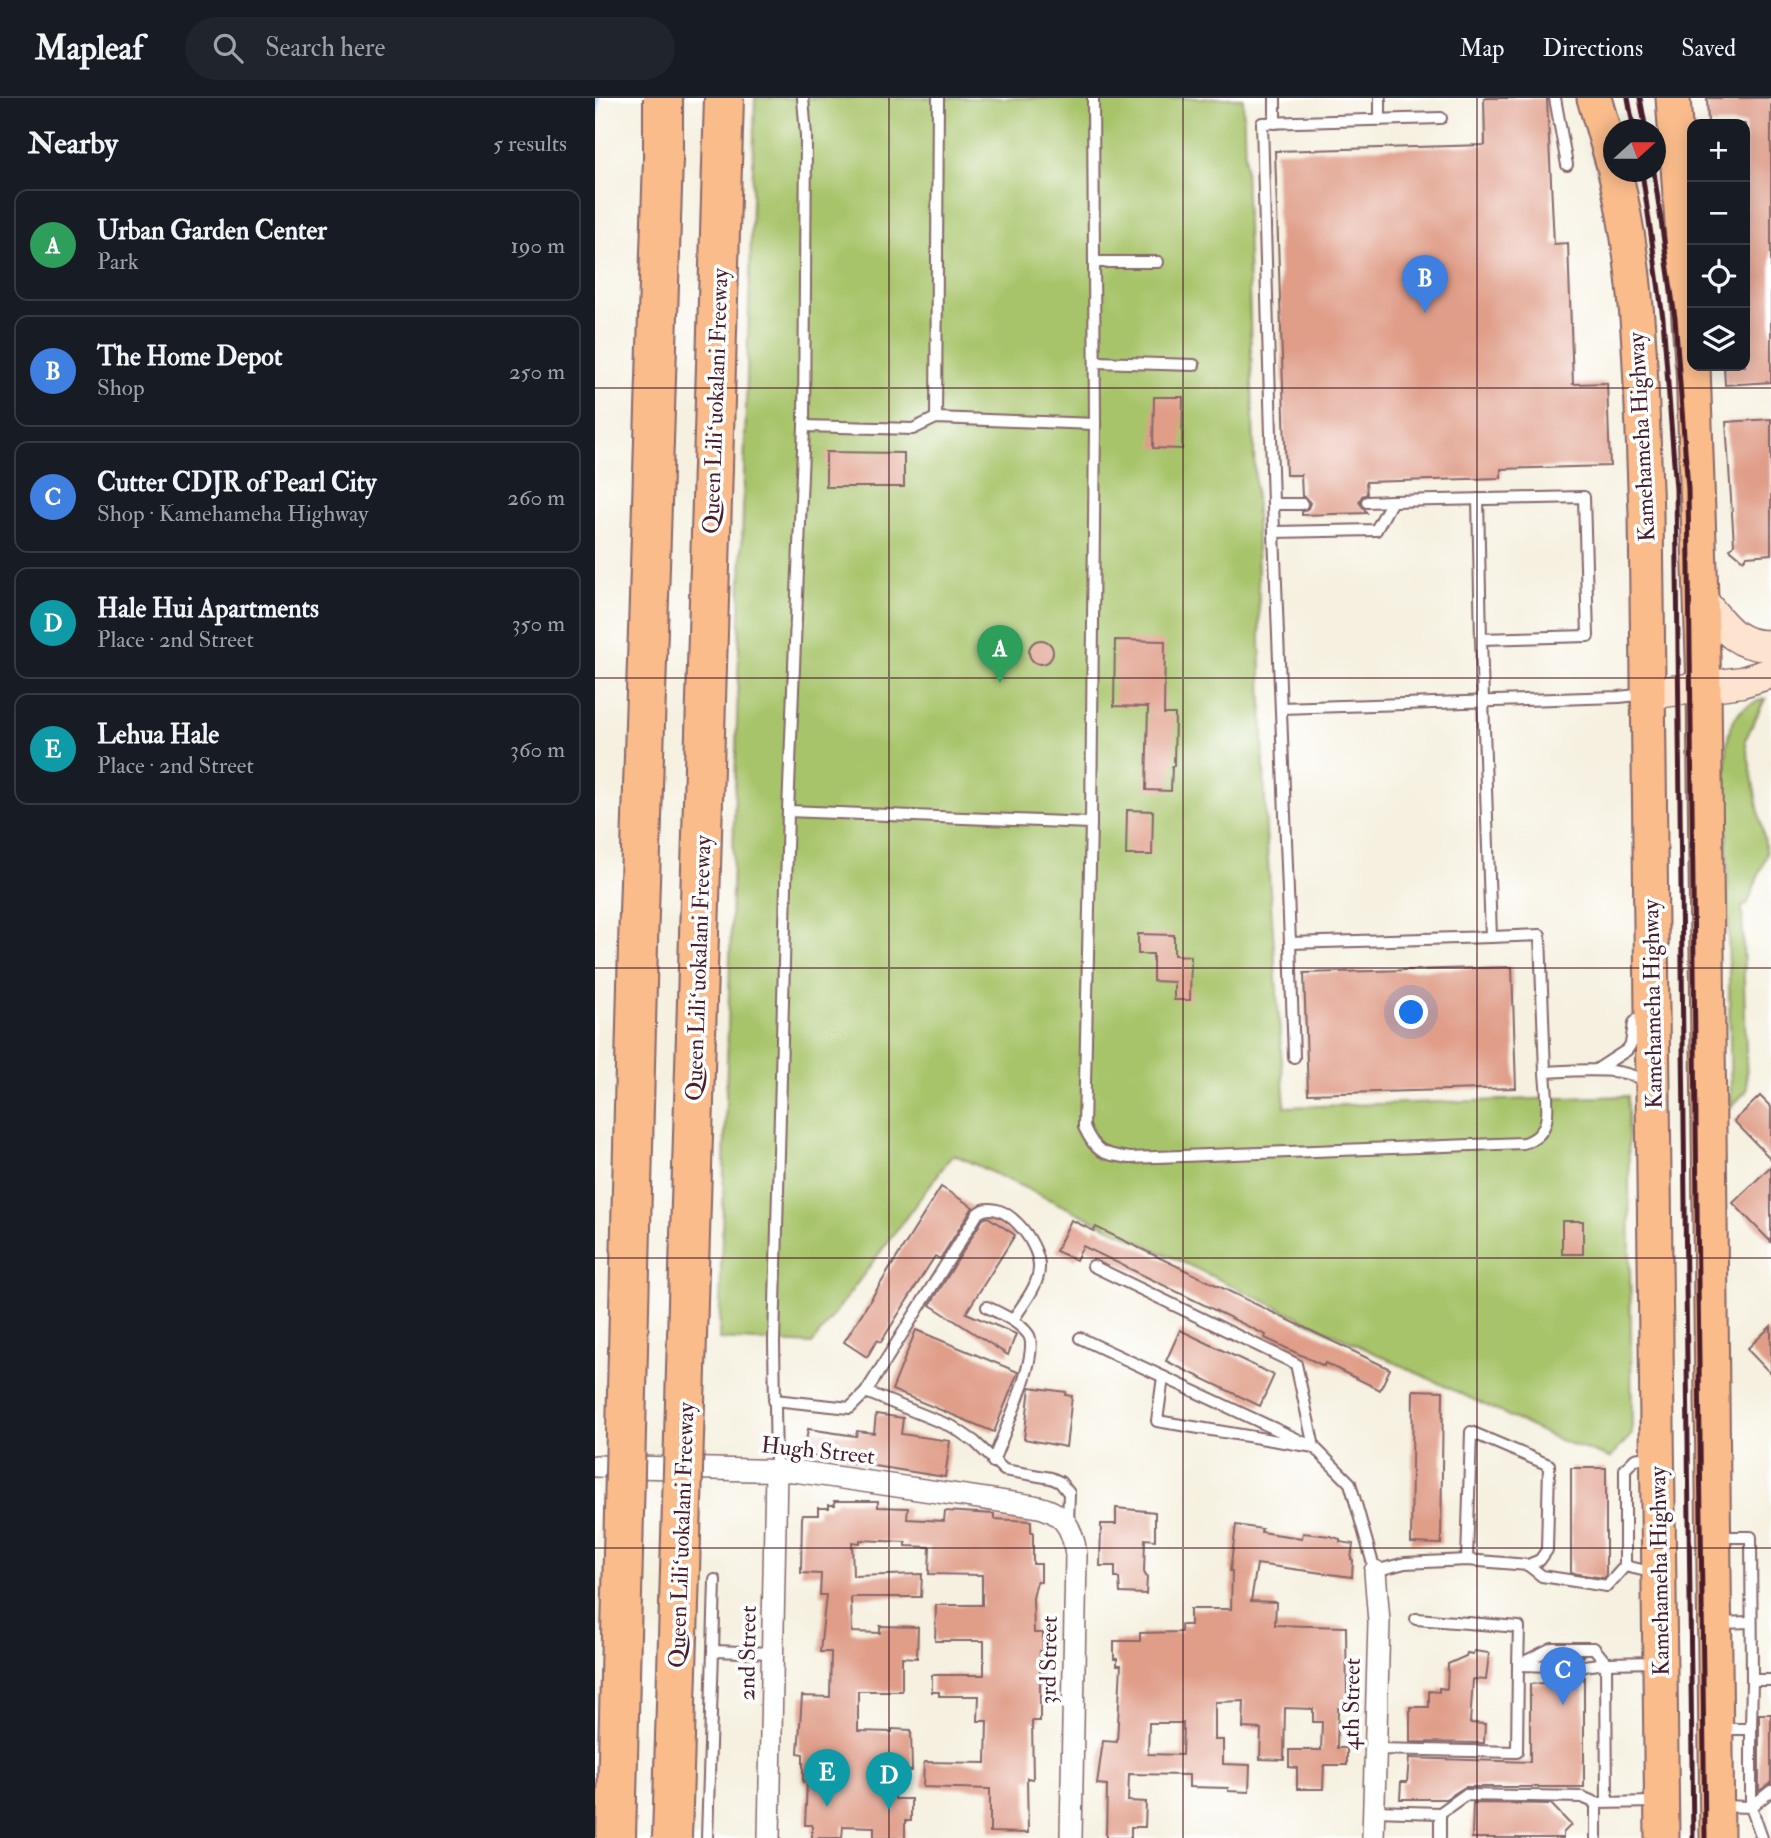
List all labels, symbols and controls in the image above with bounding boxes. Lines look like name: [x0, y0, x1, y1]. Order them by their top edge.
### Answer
search box: [185, 17, 675, 80]
text: Mapleaf: [35, 28, 143, 69]
icon: search: [209, 29, 247, 67]
text: Search here: [265, 32, 385, 64]
text: Map: [1459, 33, 1504, 64]
text: Directions: [1542, 33, 1643, 64]
text: Saved: [1681, 33, 1736, 64]
north arrow: [1603, 119, 1666, 182]
map controls: [1687, 119, 1750, 371]
button: +: [1687, 119, 1750, 182]
text: Nearby: [28, 125, 118, 162]
text: 5 results: [493, 129, 567, 158]
button: −: [1687, 182, 1750, 245]
text: Urban Garden Center: [97, 215, 327, 247]
text: A: [46, 231, 60, 260]
text: 190 m: [511, 231, 565, 260]
button: locate: [1687, 245, 1750, 308]
text: Park: [97, 247, 139, 276]
pin: B: [1402, 255, 1448, 313]
street label: Queen Liliʻuokalani Freeway: [696, 267, 735, 534]
button: layers: [1687, 308, 1750, 371]
street label: Kamehameha Highway: [1621, 331, 1661, 542]
text: The Home Depot: [97, 341, 282, 373]
text: B: [45, 357, 61, 386]
text: 250 m: [509, 357, 565, 386]
text: Shop: [97, 373, 145, 402]
text: Cutter CDJR of Pearl City: [97, 467, 376, 499]
text: C: [45, 483, 61, 512]
text: 260 m: [507, 483, 565, 512]
text: Shop · Kamehameha Highway: [97, 499, 368, 528]
text: Hale Hui Apartments: [97, 593, 319, 625]
text: D: [44, 609, 62, 638]
text: 350 m: [512, 609, 565, 638]
text: Place · 2nd Street: [97, 625, 254, 654]
pin: A: [977, 625, 1023, 683]
text: Lehua Hale: [97, 719, 219, 751]
text: E: [45, 735, 61, 764]
text: 360 m: [510, 735, 565, 764]
text: Place · 2nd Street: [97, 751, 254, 780]
street label: Queen Liliʻuokalani Freeway: [679, 834, 718, 1101]
street label: Kamehameha Highway: [1636, 898, 1669, 1109]
your location: [1394, 995, 1428, 1029]
street label: Queen Liliʻuokalani Freeway: [662, 1401, 701, 1668]
street label: Hugh Street: [760, 1430, 876, 1471]
street label: Kamehameha Highway: [1643, 1465, 1676, 1676]
street label: 2nd Street: [732, 1605, 763, 1701]
street label: 3rd Street: [1033, 1615, 1064, 1705]
pin: C: [1540, 1647, 1586, 1705]
street label: 4th Street: [1336, 1658, 1367, 1750]
pin: E: [804, 1749, 850, 1807]
pin: D: [866, 1752, 912, 1810]

